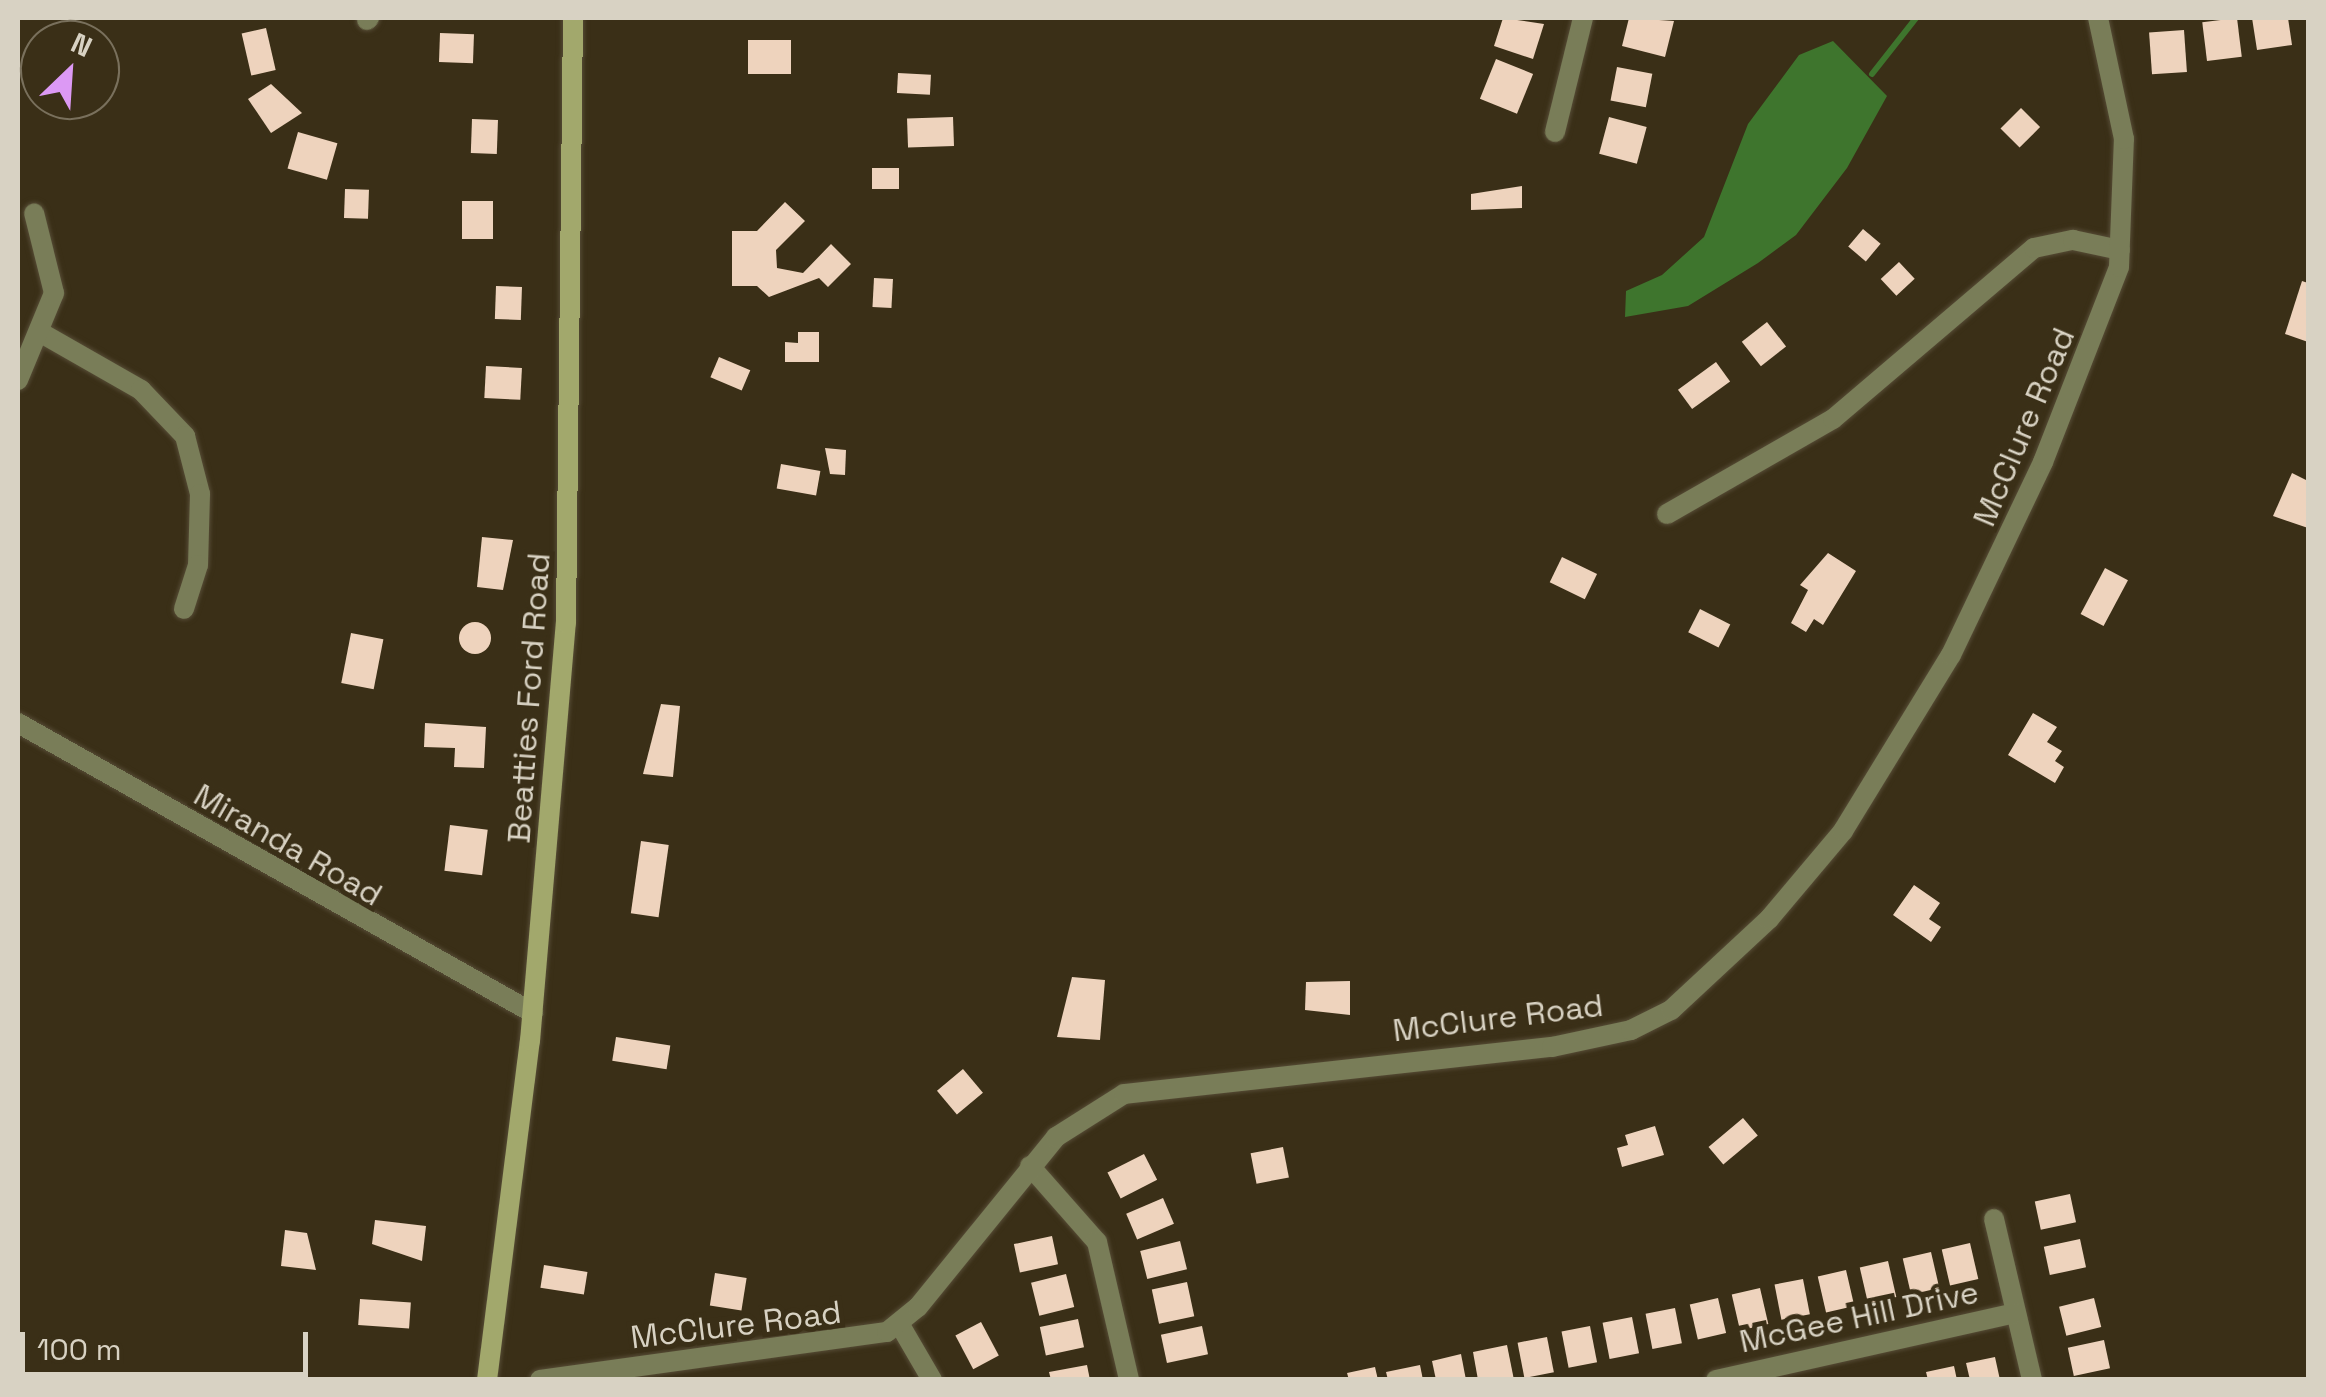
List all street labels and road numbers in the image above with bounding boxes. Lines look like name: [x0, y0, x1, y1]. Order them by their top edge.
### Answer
street label: McClure Road: [1965, 322, 2083, 532]
street label: Beatties Ford Road: [500, 551, 558, 845]
street label: Miranda Road: [187, 776, 389, 914]
street label: McClure Road: [1390, 986, 1606, 1050]
street label: McGee Hill Drive: [1736, 1273, 1982, 1361]
street label: McClure Road: [628, 1293, 844, 1357]

